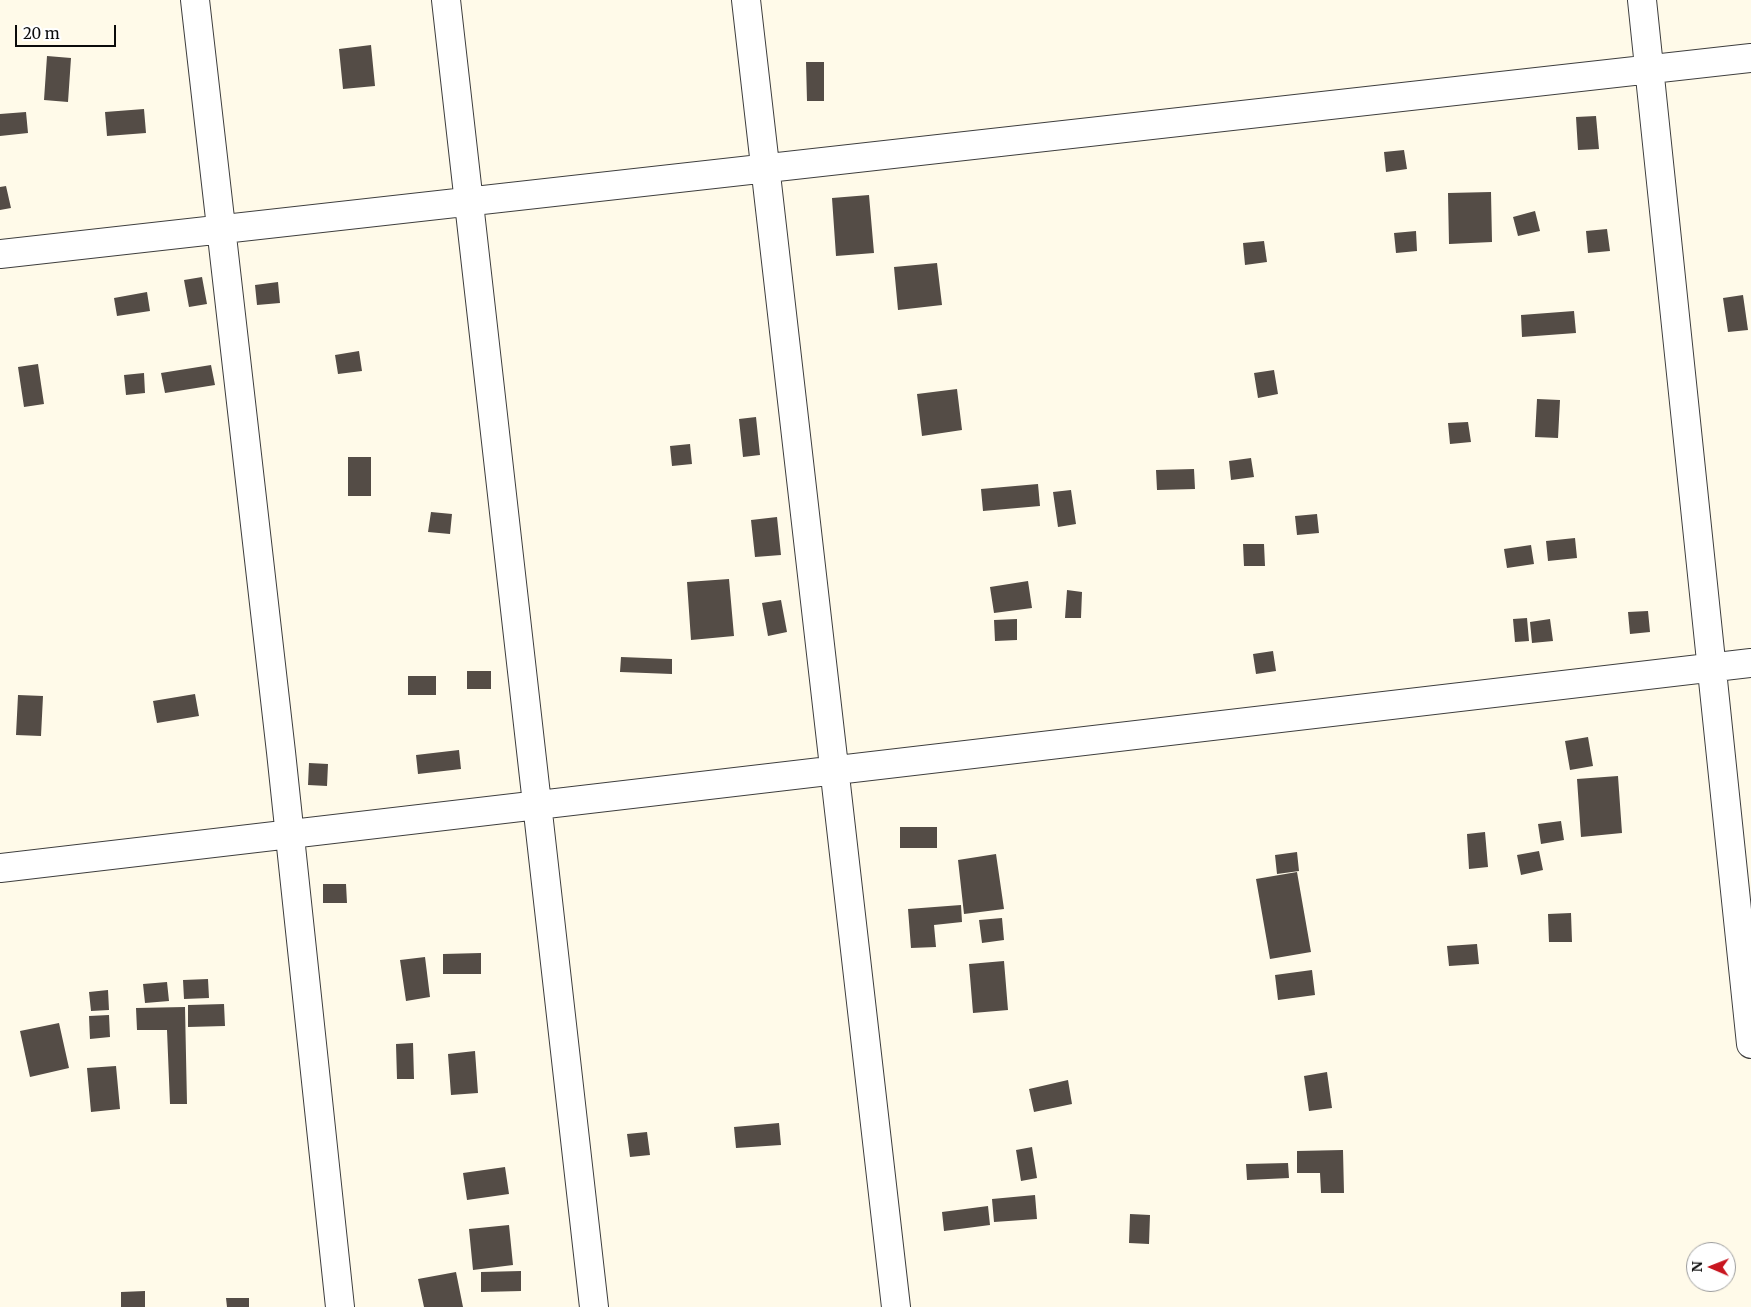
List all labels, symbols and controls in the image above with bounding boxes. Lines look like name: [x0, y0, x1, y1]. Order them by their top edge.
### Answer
scale bar: [18, 15, 119, 47]
text: 20 m: [23, 24, 60, 43]
north arrow: [1686, 1242, 1736, 1292]
text: N: [1688, 1261, 1706, 1272]

